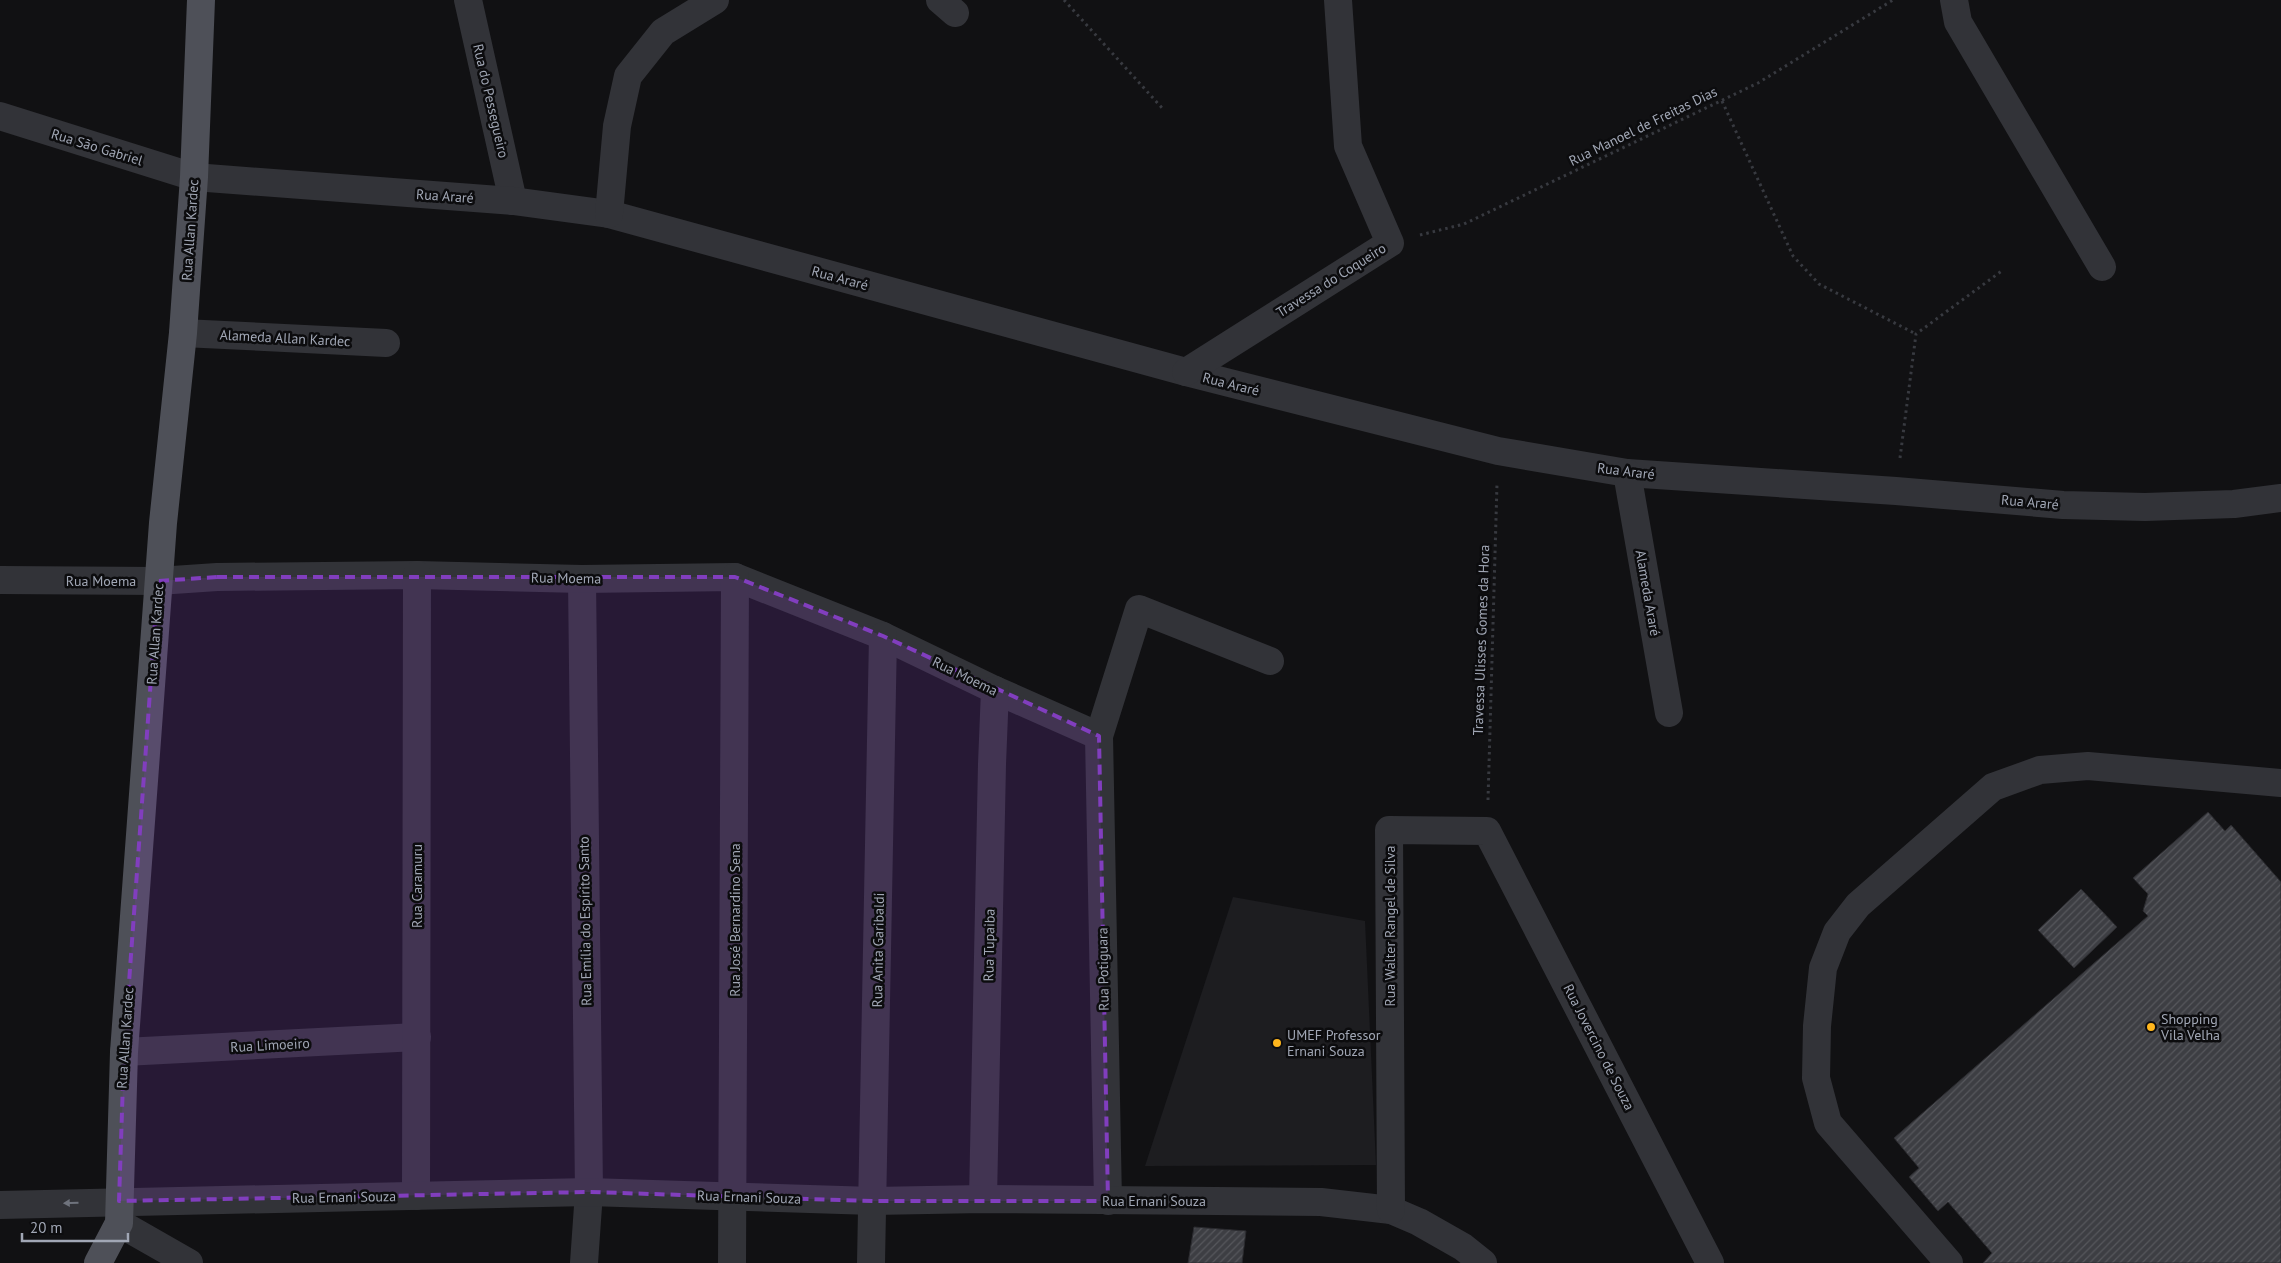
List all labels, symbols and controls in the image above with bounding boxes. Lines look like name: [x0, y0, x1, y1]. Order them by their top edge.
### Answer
street label: Rua do Pessegueiro: [469, 42, 513, 160]
street label: Rua Manoel de Freitas Dias: [1566, 82, 1720, 170]
street label: Rua São Gabriel: [49, 125, 145, 169]
street label: Rua Allan Kardec: [177, 179, 203, 281]
street label: Rua Araré: [416, 185, 474, 207]
street label: Travessa do Coqueiro: [1273, 239, 1389, 321]
street label: Rua Araré: [810, 262, 870, 294]
street label: Alameda Allan Kardec: [219, 326, 351, 350]
street label: Rua Araré: [1201, 368, 1261, 400]
street label: Rua Araré: [1596, 459, 1656, 483]
street label: Rua Araré: [2000, 491, 2060, 513]
street label: Travessa Ulisses Gomes da Hora: [1469, 544, 1493, 736]
street label: Alameda Araré: [1632, 548, 1664, 638]
street label: Rua Moema: [531, 568, 601, 588]
street label: Rua Moema: [66, 572, 136, 590]
street label: Rua Allan Kardec: [142, 583, 168, 685]
street label: Rua Moema: [929, 652, 1001, 700]
street label: Rua Emília do Espírito Santo: [575, 836, 595, 1006]
street label: Rua José Bernardino Sena: [726, 843, 744, 997]
street label: Rua Caramuru: [408, 844, 426, 928]
street label: Rua Walter Rangel de Silva: [1381, 845, 1399, 1007]
street label: Rua Anita Garibaldi: [868, 892, 888, 1008]
street label: Rua Tupaiba: [979, 908, 999, 981]
street label: Rua Potiguara: [1093, 927, 1113, 1011]
street label: Rua Jovercino de Souza: [1559, 981, 1639, 1113]
street label: Rua Allan Kardec: [112, 987, 138, 1089]
place label: Shopping Vila Velha: [2160, 1010, 2220, 1044]
marker: Shopping Vila Velha: [2145, 1021, 2157, 1033]
place label: UMEF Professor Ernani Souza: [1287, 1026, 1381, 1060]
street label: Rua Limoeiro: [230, 1034, 310, 1056]
marker: UMEF Professor Ernani Souza: [1271, 1037, 1283, 1049]
street label: Rua Ernani Souza: [697, 1186, 801, 1208]
street label: Rua Ernani Souza: [292, 1187, 396, 1207]
street label: Rua Ernani Souza: [1102, 1192, 1206, 1210]
one-way arrow: [62, 1199, 78, 1207]
scale bar: [22, 1210, 129, 1242]
text: 20 m: [30, 1218, 63, 1237]

